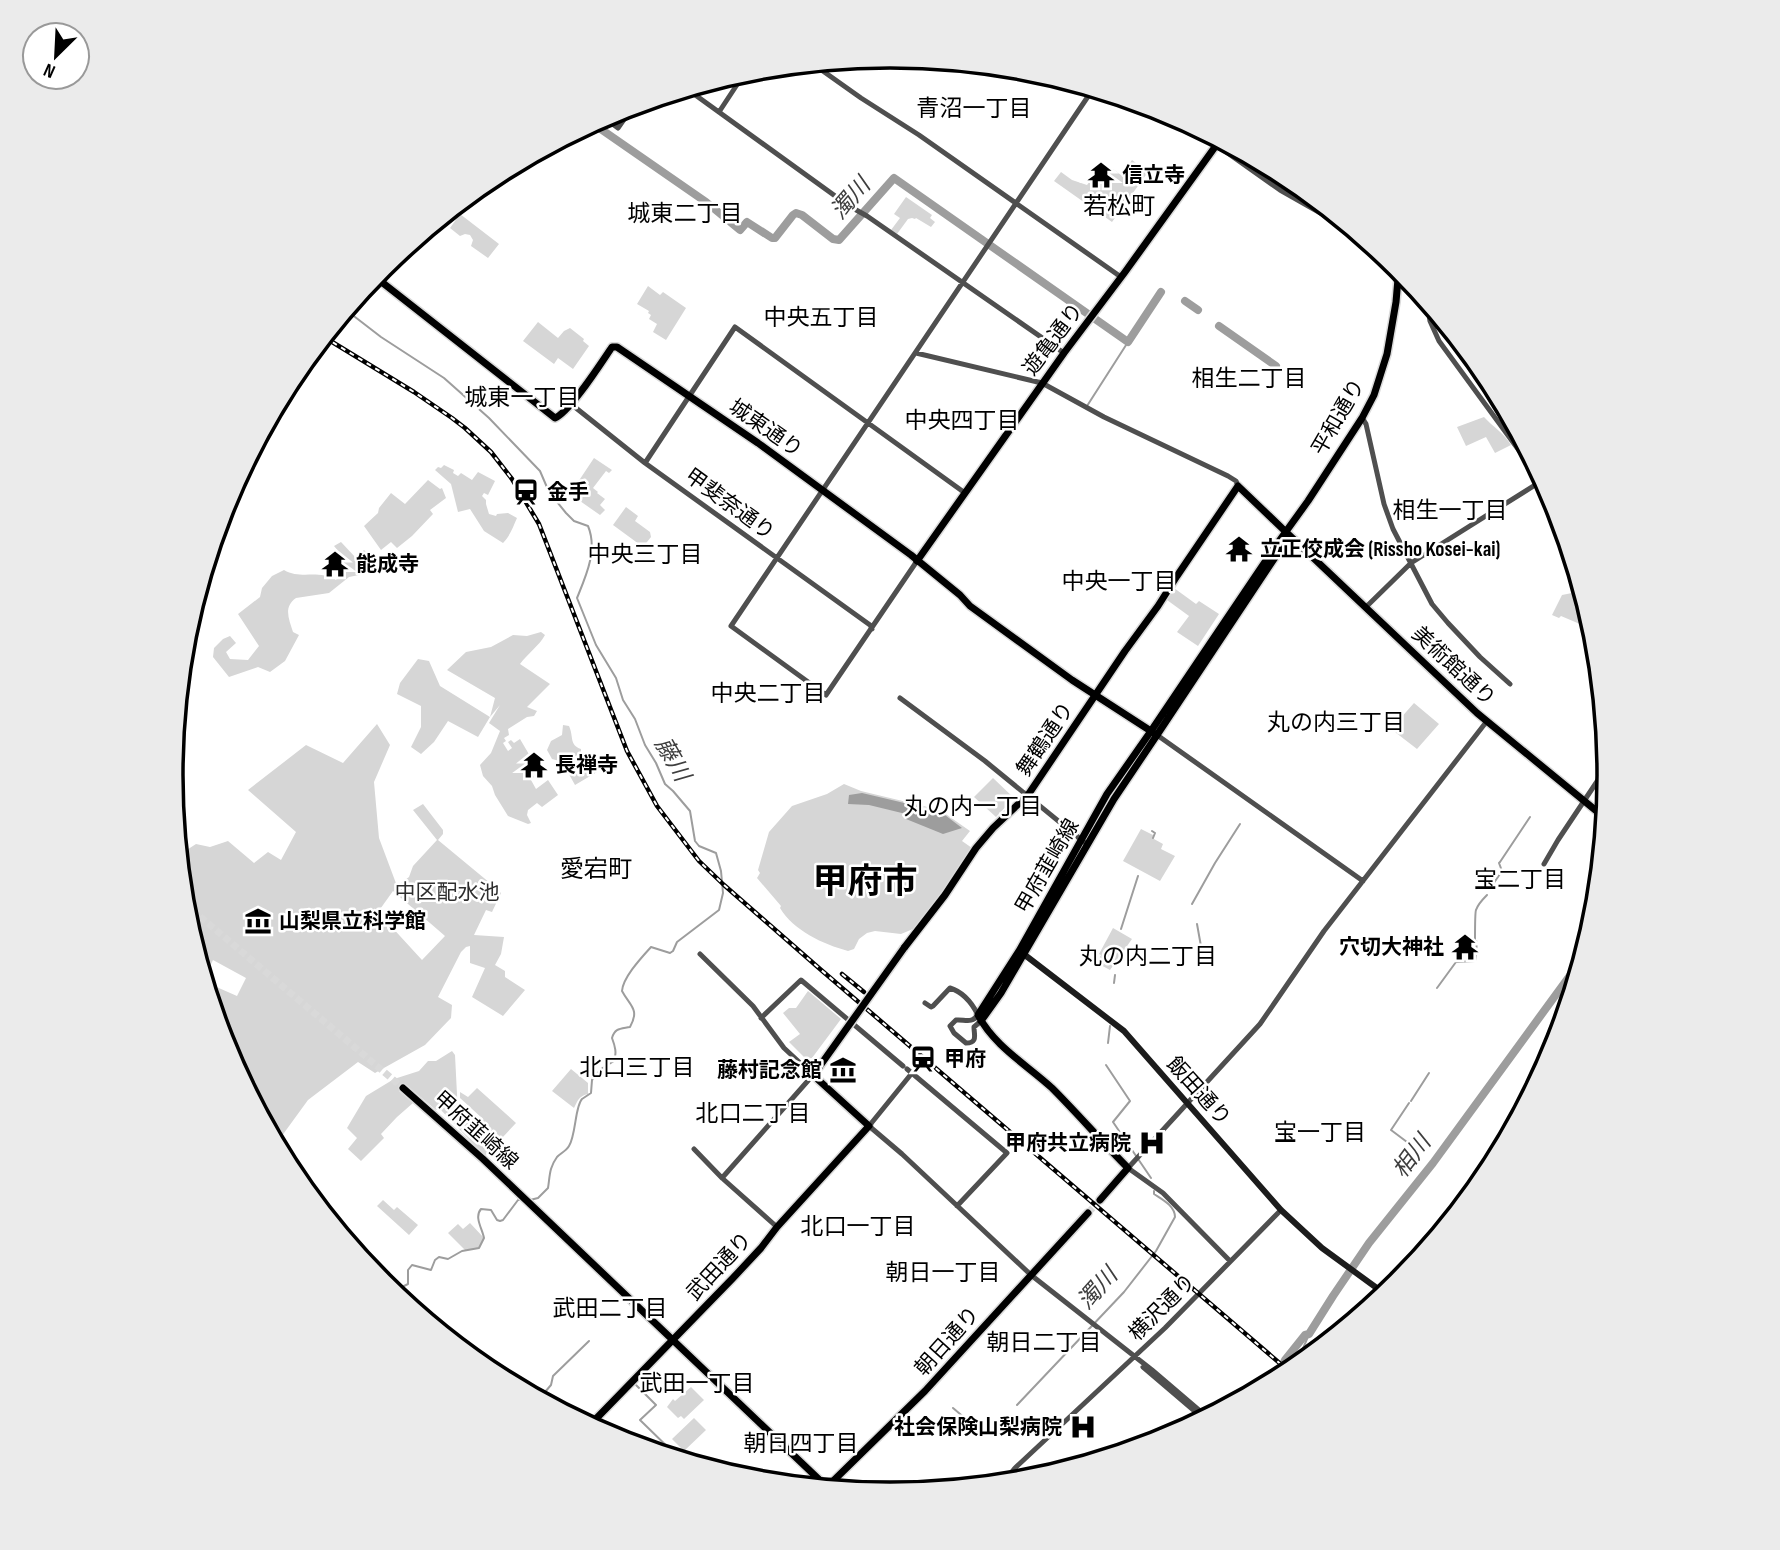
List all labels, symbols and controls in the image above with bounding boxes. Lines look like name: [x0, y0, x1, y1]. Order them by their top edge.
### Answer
north arrow: [21, 21, 91, 91]
text: N: [40, 58, 59, 83]
district label: 青沼一丁目: [917, 95, 1032, 123]
temple icon: 信立寺: [1086, 160, 1116, 190]
place label: 信立寺: [1122, 163, 1185, 188]
water label: 濁川: [825, 170, 878, 225]
district label: 若松町: [1083, 192, 1155, 221]
district label: 城東二丁目: [628, 200, 743, 228]
street label: 遊亀通り: [1018, 298, 1089, 380]
district label: 中央五丁目: [764, 304, 879, 332]
district label: 相生二丁目: [1192, 365, 1307, 393]
street label: 平和通り: [1307, 375, 1370, 460]
district label: 城東一丁目: [465, 384, 580, 412]
street label: 城東通り: [724, 394, 807, 463]
district label: 中央四丁目: [905, 407, 1020, 435]
street label: 甲斐奈通り: [680, 463, 780, 545]
station icon: 金手: [511, 477, 541, 507]
place label: 金手: [547, 480, 589, 505]
district label: 相生一丁目: [1393, 497, 1508, 525]
temple icon: 立正佼成会 (Rissho Kosei-kai): [1224, 534, 1254, 564]
place label: 立正佼成会 (Rissho Kosei-kai): [1260, 537, 1500, 562]
district label: 中央三丁目: [588, 541, 703, 569]
temple icon: 能成寺: [320, 549, 350, 579]
place label: 能成寺: [356, 552, 419, 577]
district label: 中央一丁目: [1062, 568, 1177, 596]
street label: 美術館通り: [1407, 621, 1501, 711]
district label: 中央二丁目: [711, 680, 826, 708]
street label: 舞鶴通り: [1012, 697, 1079, 781]
district label: 丸の内三丁目: [1267, 709, 1405, 737]
water label: 藤川: [649, 733, 697, 789]
temple icon: 長禅寺: [519, 750, 549, 780]
place label: 長禅寺: [555, 753, 618, 778]
district label: 丸の内一丁目: [904, 793, 1042, 821]
street label: 甲府韮崎線: [1010, 815, 1085, 918]
district label: 愛宕町: [560, 855, 632, 884]
district label: 甲府市: [812, 861, 918, 904]
district label: 宝二丁目: [1474, 866, 1566, 894]
park label: 中区配水池: [395, 880, 500, 905]
museum icon: 山梨県立科学館: [243, 906, 273, 936]
place label: 山梨県立科学館: [279, 909, 426, 934]
temple icon: 穴切大神社: [1450, 932, 1480, 962]
place label: 穴切大神社: [1339, 935, 1444, 960]
district label: 丸の内二丁目: [1079, 943, 1217, 971]
station icon: 甲府: [908, 1044, 938, 1074]
place label: 甲府: [944, 1047, 986, 1072]
street label: 飯田通り: [1161, 1052, 1236, 1131]
district label: 北口三丁目: [580, 1054, 695, 1082]
museum icon: 藤村記念館: [828, 1055, 858, 1085]
place label: 藤村記念館: [717, 1058, 822, 1083]
street label: 甲府韮崎線: [428, 1086, 523, 1175]
district label: 北口二丁目: [696, 1100, 811, 1128]
district label: 宝一丁目: [1274, 1119, 1366, 1147]
water label: 相川: [1387, 1127, 1439, 1183]
hospital icon: 甲府共立病院: [1137, 1128, 1167, 1158]
place label: 甲府共立病院: [1005, 1131, 1131, 1156]
district label: 北口一丁目: [801, 1213, 916, 1241]
street label: 武田通り: [682, 1227, 757, 1306]
district label: 朝日一丁目: [886, 1259, 1001, 1287]
water label: 濁川: [1072, 1260, 1126, 1315]
street label: 横沢通り: [1124, 1269, 1201, 1346]
district label: 武田二丁目: [553, 1295, 668, 1323]
street label: 朝日通り: [910, 1302, 985, 1381]
district label: 朝日二丁目: [987, 1329, 1102, 1357]
district label: 武田一丁目: [640, 1370, 755, 1398]
hospital icon: 社会保険山梨病院: [1068, 1412, 1098, 1442]
place label: 社会保険山梨病院: [894, 1415, 1062, 1440]
district label: 朝日四丁目: [744, 1430, 859, 1458]

